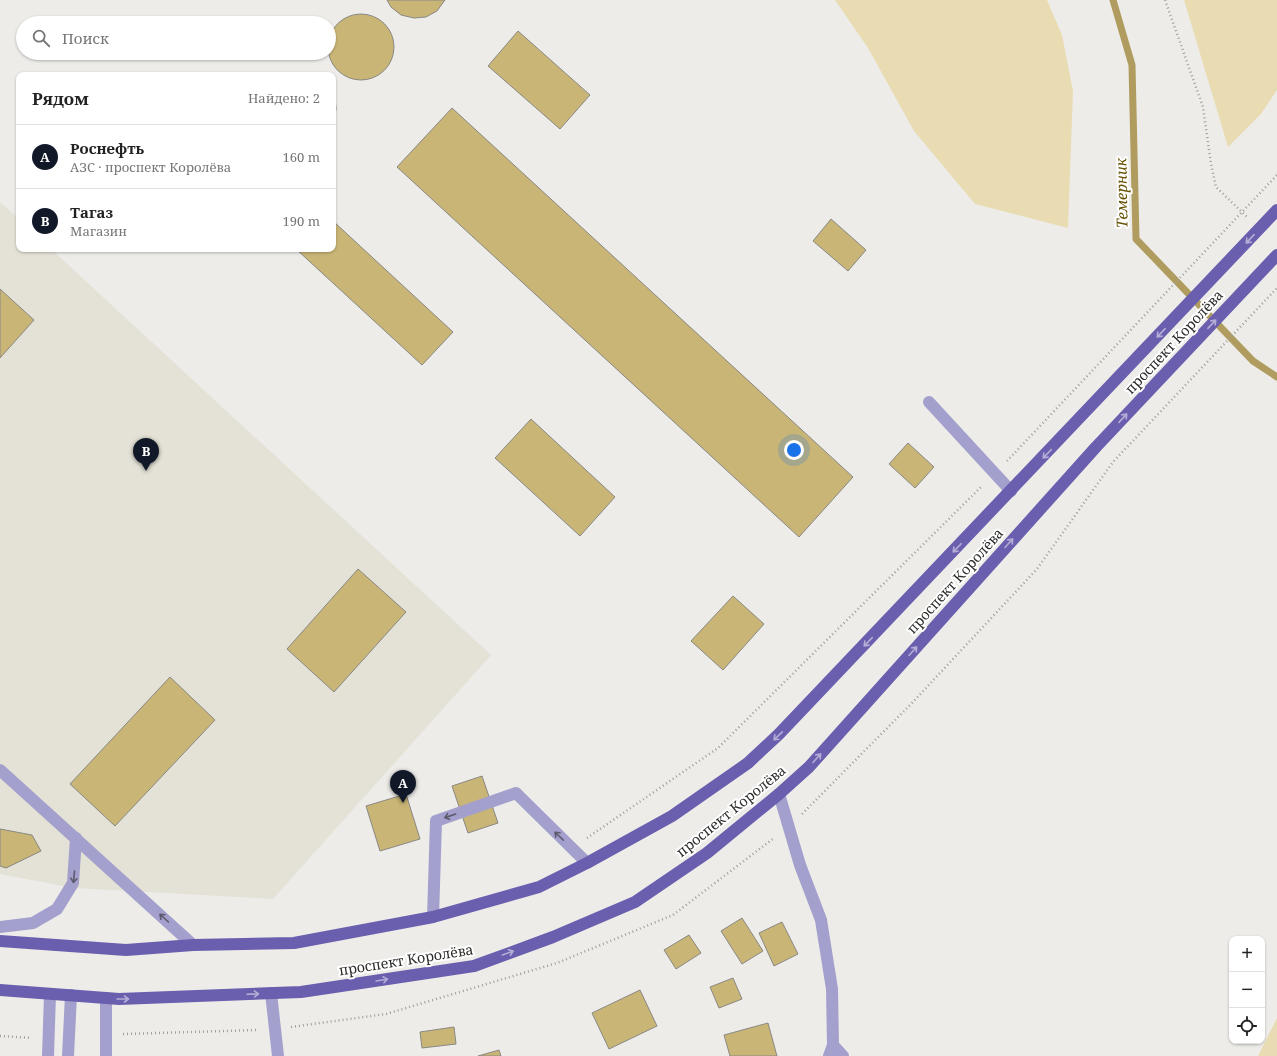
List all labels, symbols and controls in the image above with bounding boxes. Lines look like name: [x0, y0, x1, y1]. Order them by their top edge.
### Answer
search box: [16, 16, 336, 60]
icon: search: [30, 27, 52, 49]
text: Поиск: [62, 28, 109, 48]
text: Рядом: [32, 87, 89, 110]
text: Найдено: 2: [248, 89, 320, 107]
text: Роснефть: [70, 138, 144, 158]
text: A: [40, 148, 50, 166]
text: 160 m: [283, 148, 320, 166]
water label: Темерник: [1110, 157, 1132, 229]
text: АЗС · проспект Королёва: [70, 158, 231, 176]
text: Тагаз: [70, 202, 113, 222]
text: B: [41, 212, 49, 230]
text: 190 m: [283, 212, 320, 230]
text: Магазин: [70, 222, 127, 240]
one-way arrow: [1245, 234, 1255, 244]
street label: проспект Королёва: [1120, 285, 1227, 398]
one-way arrow: [1207, 319, 1217, 329]
one-way arrow: [1156, 328, 1166, 338]
one-way arrow: [1118, 413, 1128, 423]
pin: B: [133, 438, 159, 471]
your location: [784, 440, 804, 460]
one-way arrow: [1042, 449, 1052, 459]
street label: проспект Королёва: [902, 524, 1007, 638]
one-way arrow: [1005, 538, 1014, 549]
one-way arrow: [953, 543, 962, 553]
one-way arrow: [863, 637, 872, 647]
one-way arrow: [909, 646, 918, 656]
one-way arrow: [773, 731, 783, 740]
one-way arrow: [813, 753, 822, 763]
street label: проспект Королёва: [672, 760, 789, 861]
pin: A: [390, 770, 416, 803]
one-way arrow: [444, 813, 457, 820]
one-way arrow: [554, 831, 564, 841]
one-way arrow: [70, 870, 77, 883]
one-way arrow: [159, 914, 169, 923]
map controls: [1229, 936, 1265, 1044]
button: +: [1229, 936, 1265, 972]
street label: проспект Королёва: [337, 939, 475, 980]
one-way arrow: [502, 949, 514, 957]
button: −: [1229, 972, 1265, 1008]
one-way arrow: [375, 976, 388, 984]
one-way arrow: [246, 990, 259, 998]
one-way arrow: [116, 995, 129, 1003]
button: locate: [1229, 1008, 1265, 1044]

